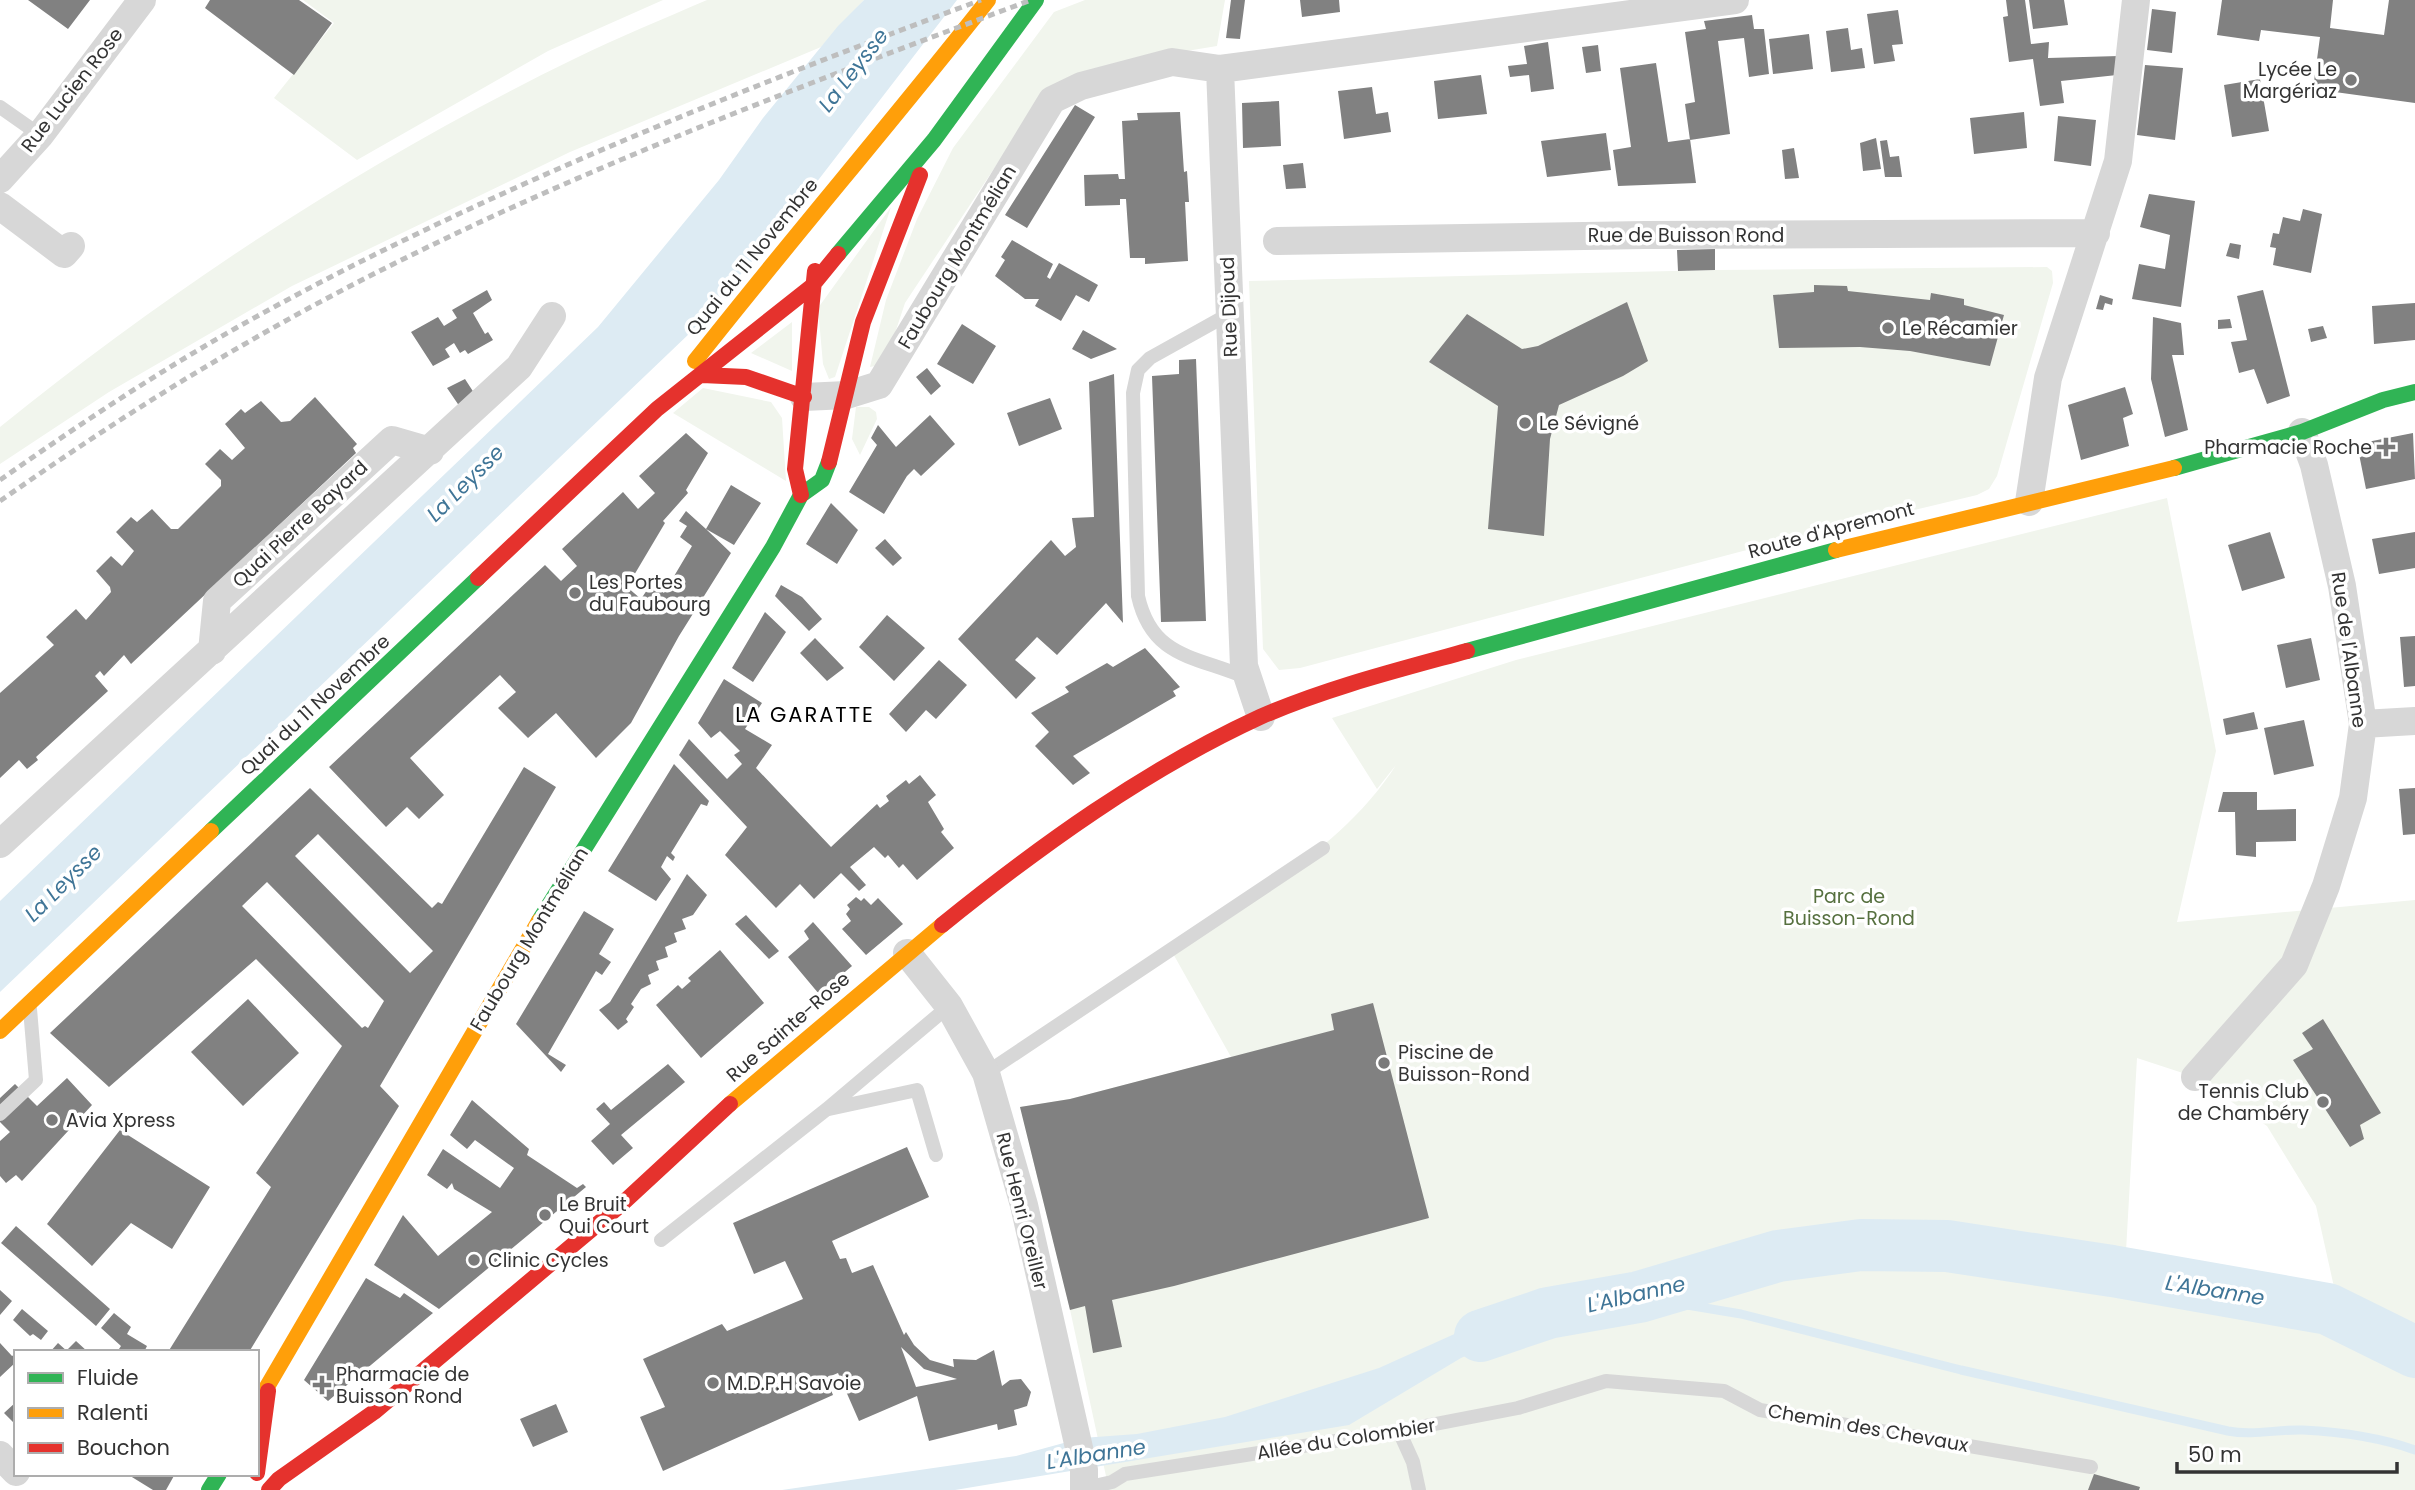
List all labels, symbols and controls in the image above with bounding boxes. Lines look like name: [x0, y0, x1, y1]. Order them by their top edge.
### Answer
street label: Rue Lucien Rose: [15, 22, 129, 158]
water label: La Leysse: [811, 22, 895, 118]
place label: Lycée Le Margériaz: [2243, 56, 2337, 105]
marker: Lycée Le Margériaz: [2343, 72, 2359, 88]
street label: Faubourg Montmélian: [891, 160, 1023, 354]
street label: Quai du 11 Novembre: [680, 172, 824, 342]
street label: Rue de Buisson Rond: [1588, 222, 1784, 249]
street label: Rue Dijoud: [1214, 256, 1244, 358]
place label: Le Récamier: [1902, 315, 2018, 342]
marker: Le Récamier: [1880, 320, 1896, 336]
place label: Le Sévigné: [1539, 410, 1639, 437]
marker: Le Sévigné: [1517, 415, 1533, 431]
place label: Pharmacie Roche: [2204, 434, 2372, 461]
water label: La Leysse: [420, 438, 510, 528]
marker: Pharmacie Roche: [2378, 439, 2394, 455]
street label: Quai Pierre Bayard: [226, 454, 374, 594]
street label: Route d'Apremont: [1745, 495, 1917, 565]
place label: Les Portes du Faubourg: [589, 569, 711, 618]
street label: Rue de l'Albanne: [2325, 570, 2373, 730]
marker: Les Portes du Faubourg: [567, 585, 583, 601]
street label: Quai du 11 Novembre: [234, 628, 396, 782]
district label: LA GARATTE: [735, 700, 875, 729]
water label: La Leysse: [18, 838, 108, 928]
street label: Faubourg Montmélian: [463, 842, 595, 1036]
park label: Parc de Buisson-Rond: [1783, 883, 1915, 932]
street label: Rue Sainte-Rose: [720, 966, 856, 1088]
place label: Piscine de Buisson-Rond: [1398, 1039, 1530, 1088]
marker: Piscine de Buisson-Rond: [1376, 1055, 1392, 1071]
place label: Tennis Club de Chambéry: [2178, 1078, 2309, 1127]
marker: Tennis Club de Chambéry: [2315, 1094, 2331, 1110]
place label: Avia Xpress: [66, 1107, 175, 1134]
marker: Avia Xpress: [44, 1112, 60, 1128]
street label: Rue Henri Oreiller: [989, 1130, 1055, 1292]
place label: Le Bruit Qui Court: [559, 1191, 649, 1240]
marker: Le Bruit Qui Court: [537, 1207, 553, 1223]
place label: Clinic Cycles: [488, 1247, 609, 1274]
marker: Clinic Cycles: [466, 1252, 482, 1268]
water label: L'Albanne: [2163, 1268, 2267, 1312]
water label: L'Albanne: [1584, 1269, 1688, 1319]
legend: [14, 1350, 259, 1476]
place label: Pharmacie de Buisson Rond: [336, 1361, 469, 1410]
text: Fluide: [77, 1363, 139, 1392]
place label: M.D.P.H Savoie: [727, 1370, 861, 1397]
marker: M.D.P.H Savoie: [705, 1375, 721, 1391]
marker: Pharmacie de Buisson Rond: [314, 1377, 330, 1393]
street label: Chemin des Chevaux: [1766, 1397, 1970, 1459]
text: Ralenti: [77, 1398, 148, 1427]
street label: Allée du Colombier: [1255, 1412, 1437, 1466]
scale bar: [2177, 1430, 2398, 1474]
water label: L'Albanne: [1044, 1432, 1148, 1476]
text: Bouchon: [77, 1433, 170, 1462]
text: 50 m: [2188, 1440, 2242, 1469]

